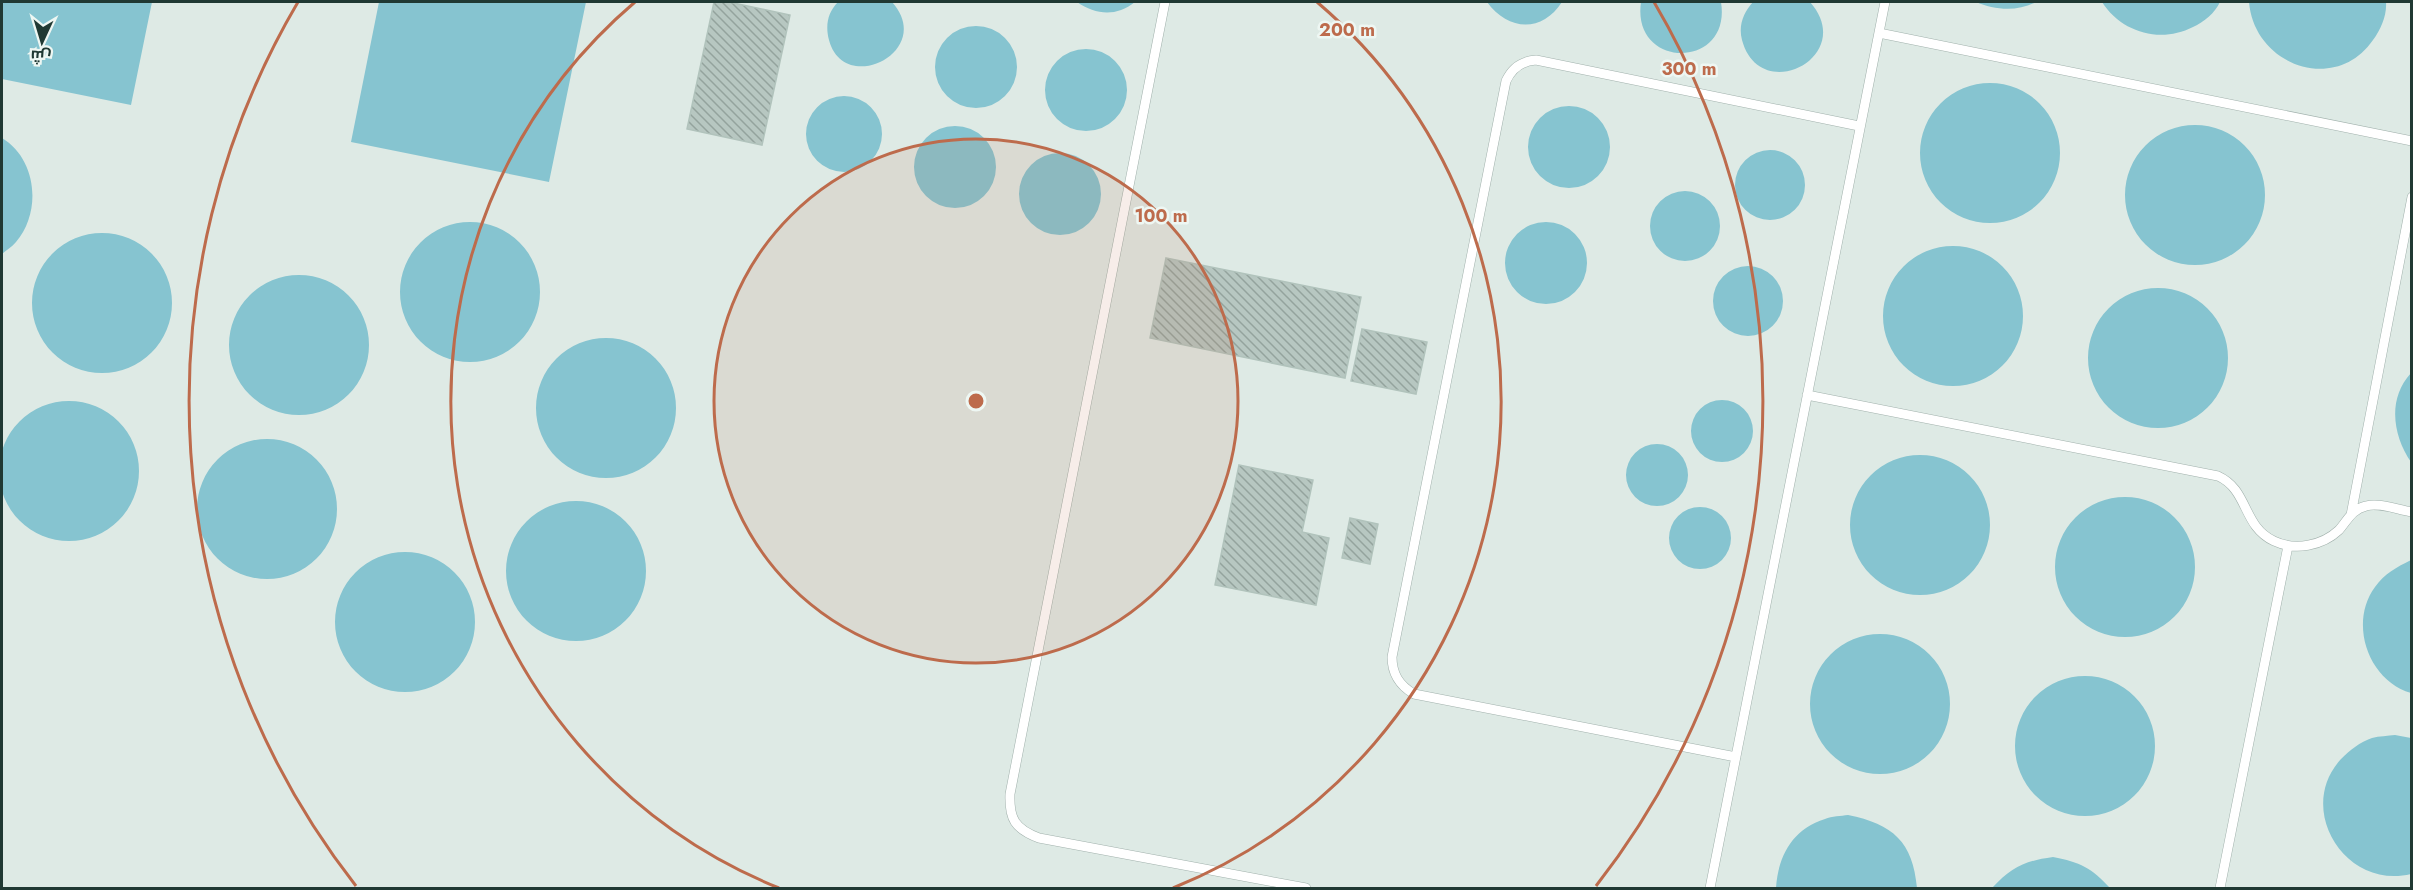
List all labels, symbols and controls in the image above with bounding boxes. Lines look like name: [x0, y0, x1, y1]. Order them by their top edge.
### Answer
north arrow: [12, 12, 72, 72]
text: 200 m: [1319, 17, 1375, 43]
text: ش: [30, 44, 52, 69]
text: 300 m: [1661, 56, 1717, 82]
text: 100 m: [1134, 203, 1188, 229]
centre of rings: [966, 391, 986, 411]

